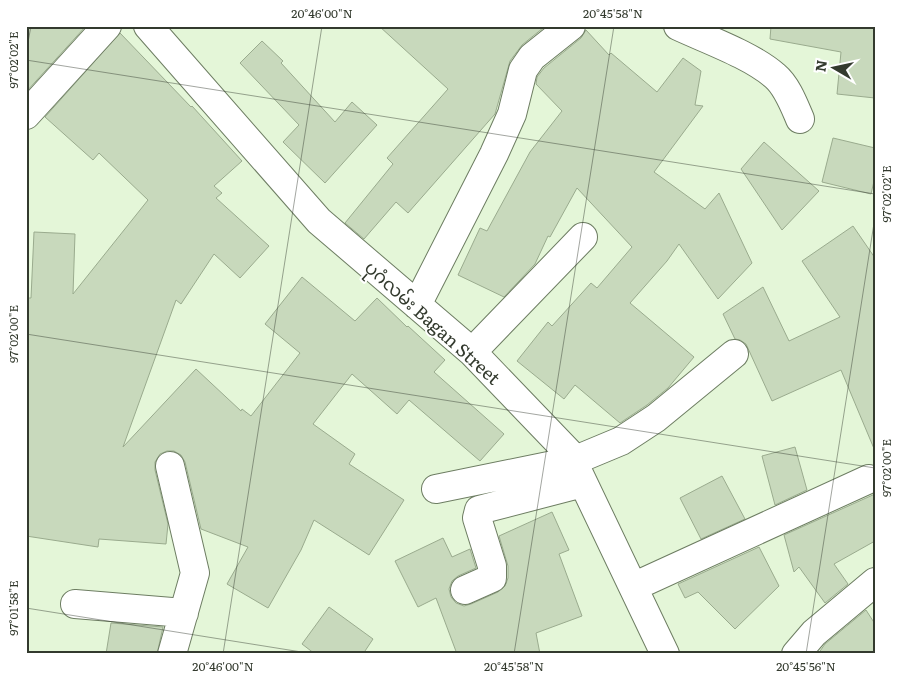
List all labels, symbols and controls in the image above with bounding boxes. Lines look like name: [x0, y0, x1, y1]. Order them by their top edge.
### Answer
text: 20°46'00"N: [291, 4, 353, 22]
text: 20°45'58"N: [583, 4, 643, 22]
text: 97°02'02"E: [4, 31, 22, 89]
north arrow: [808, 42, 858, 92]
text: N: [809, 58, 831, 73]
text: 97°02'02"E: [877, 165, 895, 223]
street label: ပုဂံလမ်း Bagan Street: [357, 254, 507, 393]
text: 97°02'00"E: [4, 305, 22, 363]
text: 97°02'00"E: [877, 439, 895, 497]
text: 97°01'58"E: [4, 580, 22, 636]
text: 20°46'00"N: [192, 657, 254, 675]
text: 20°45'58"N: [484, 657, 544, 675]
text: 20°45'56"N: [776, 657, 836, 675]

